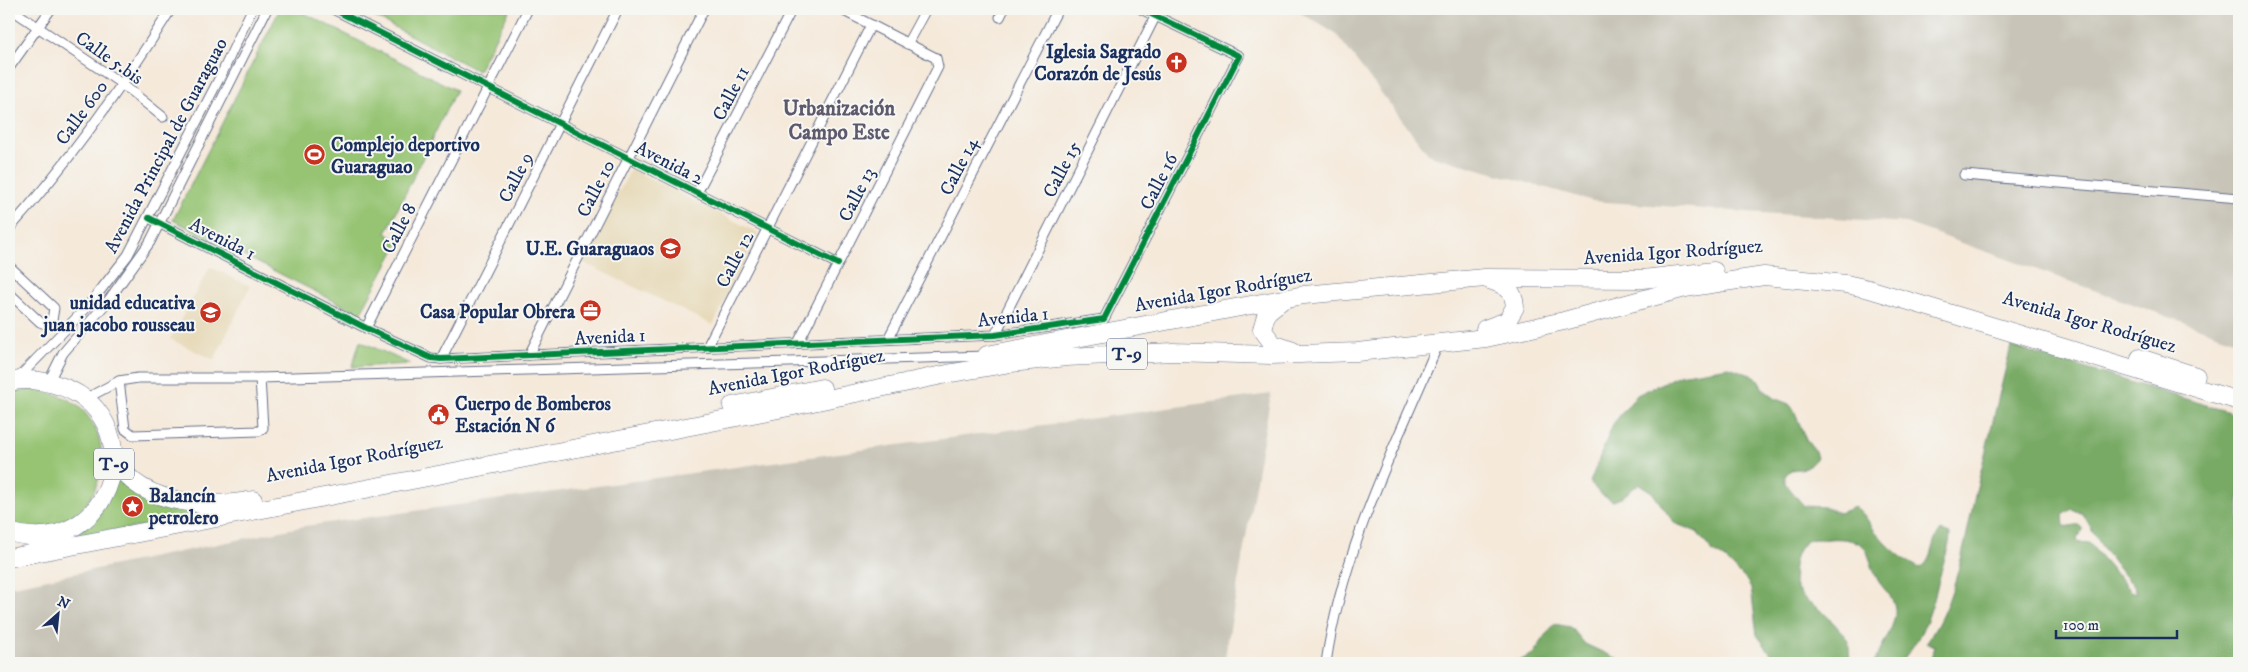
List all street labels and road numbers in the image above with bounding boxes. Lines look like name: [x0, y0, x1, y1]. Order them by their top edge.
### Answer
street label: Calle 5.bis: [71, 27, 147, 90]
street label: Avenida Principal de Guaraguao: [100, 34, 233, 257]
street label: Calle 11: [708, 63, 755, 125]
street label: Calle 600: [51, 76, 113, 150]
street label: Calle 14: [935, 133, 984, 199]
street label: Avenida 2: [631, 136, 708, 191]
street label: Calle 15: [1038, 137, 1087, 202]
street label: Calle 16: [1135, 148, 1184, 214]
street label: Calle 9: [494, 149, 539, 207]
street label: Calle 10: [572, 156, 620, 221]
street label: Calle 13: [834, 164, 881, 226]
street label: Calle 8: [377, 200, 422, 258]
street label: Avenida 1: [185, 213, 259, 266]
street label: Calle 12: [711, 227, 760, 292]
street label: Avenida Igor Rodríguez: [1583, 235, 1763, 270]
street label: Avenida Igor Rodríguez: [1133, 264, 1314, 317]
street label: Avenida Igor Rodríguez: [2000, 287, 2179, 358]
street label: Avenida 1: [976, 302, 1050, 333]
street label: Avenida 1: [574, 324, 646, 351]
road number: T-9: [1107, 338, 1147, 369]
street label: Avenida Igor Rodríguez: [706, 344, 887, 401]
street label: Avenida Igor Rodríguez: [264, 431, 445, 488]
road number: T-9: [94, 448, 134, 479]

